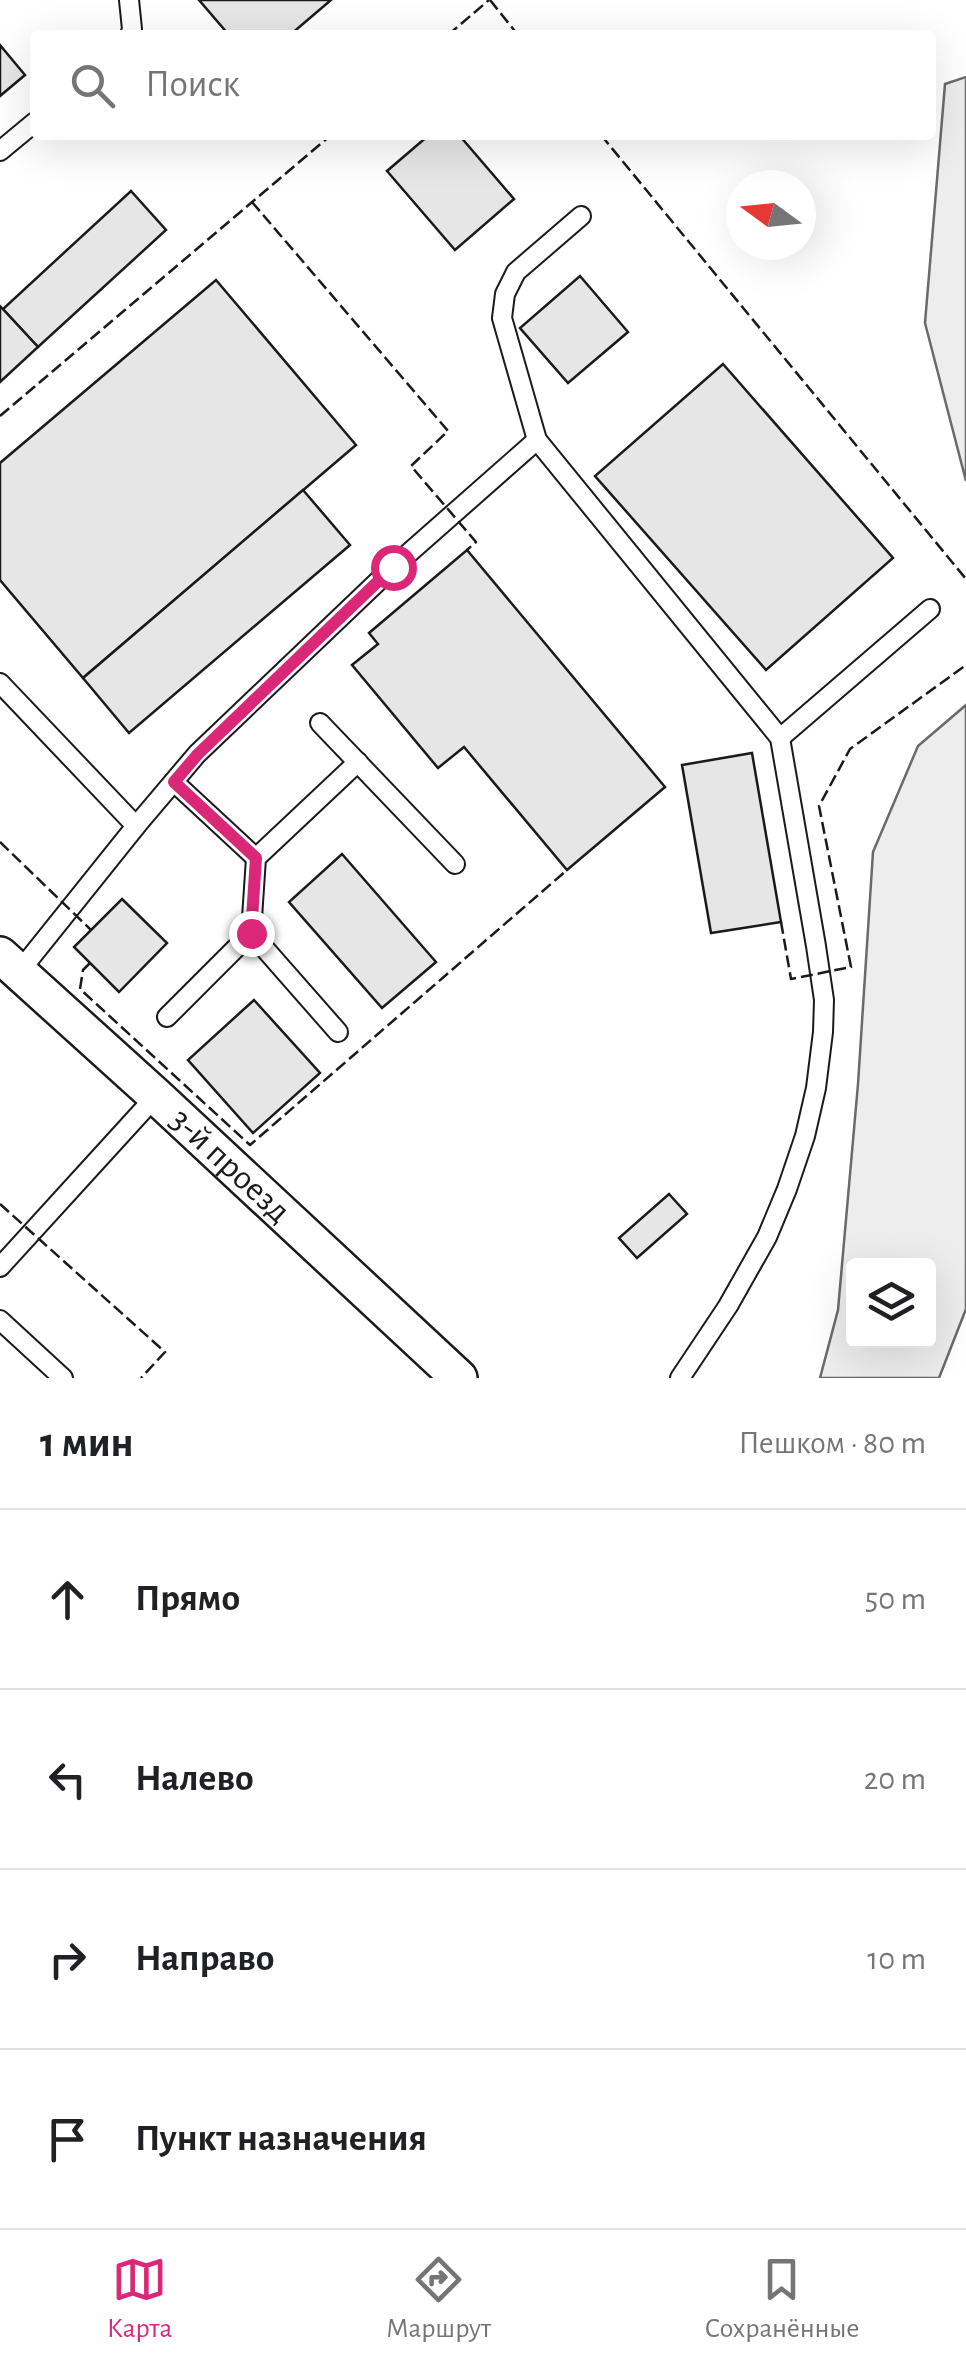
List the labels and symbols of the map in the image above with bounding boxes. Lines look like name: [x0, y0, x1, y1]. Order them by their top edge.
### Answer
north arrow: [726, 170, 816, 260]
route start: [371, 545, 417, 591]
route end: [229, 911, 275, 957]
street label: 3-й проезд: [164, 1101, 297, 1229]

